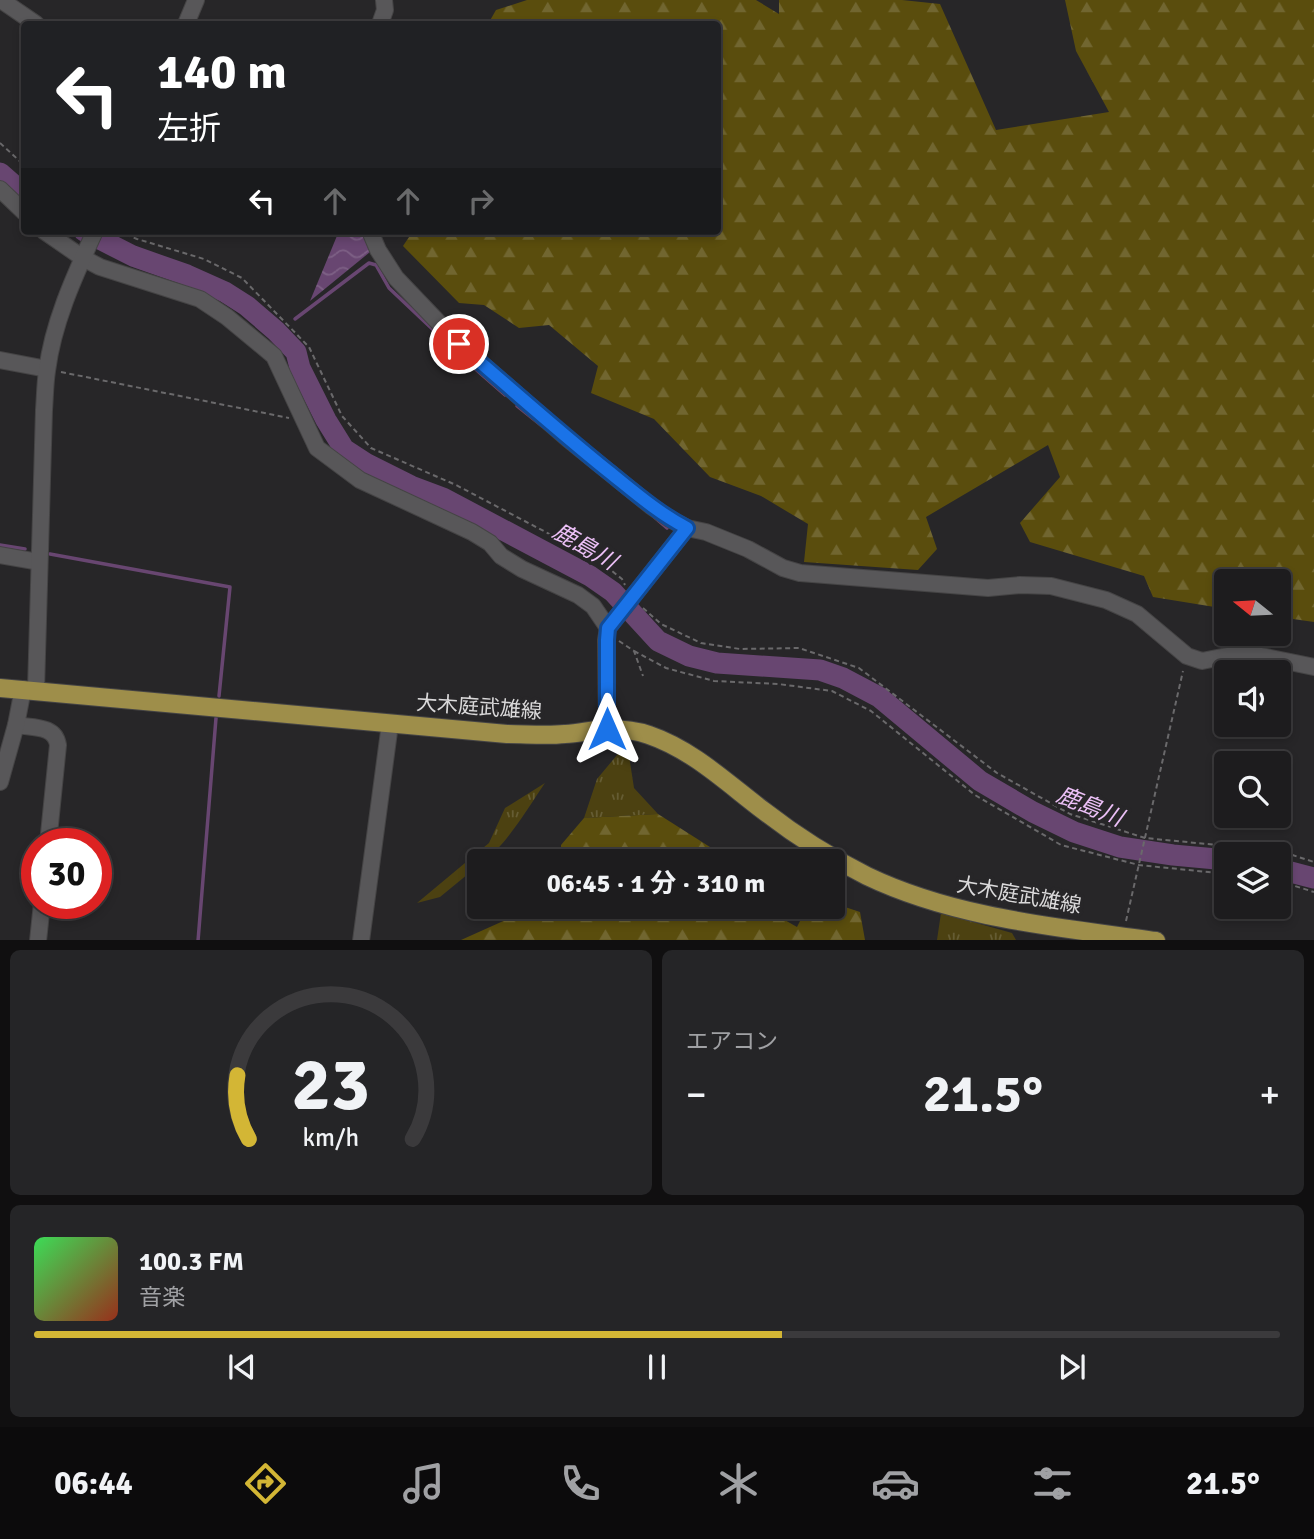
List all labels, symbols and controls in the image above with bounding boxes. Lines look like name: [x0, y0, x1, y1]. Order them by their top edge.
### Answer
text: 140 m: [157, 42, 287, 102]
icon: left: [42, 49, 133, 140]
text: 左折: [157, 109, 221, 148]
icon: left: [243, 182, 281, 220]
icon: ahead: [316, 182, 354, 220]
icon: ahead: [389, 182, 427, 220]
icon: right: [462, 182, 500, 220]
pin: [429, 314, 489, 374]
icon: arrive: [440, 325, 478, 363]
water label: 鹿島川: [548, 517, 624, 578]
north arrow: [1214, 569, 1292, 646]
map controls: [1214, 569, 1291, 919]
button: sound: [1214, 660, 1291, 737]
street label: 大木庭武雄線: [415, 690, 543, 724]
position arrow: [570, 692, 644, 766]
button: search: [1214, 751, 1291, 828]
water label: 鹿島川: [1052, 780, 1130, 834]
speed limit sign: 30: [21, 828, 112, 919]
button: layers: [1214, 842, 1291, 919]
text: 06:45 · 1 分 · 310 m: [547, 868, 765, 900]
street label: 大木庭武雄線: [955, 871, 1083, 919]
text: エアコン: [686, 1027, 778, 1056]
text: 23: [292, 1041, 370, 1130]
text: 21.5°: [923, 1062, 1043, 1126]
text: −: [686, 1071, 707, 1118]
text: +: [1259, 1071, 1280, 1118]
text: km/h: [303, 1121, 359, 1152]
text: 100.3 FM: [139, 1246, 244, 1278]
text: 音楽: [139, 1283, 185, 1312]
icon: previous: [223, 1348, 261, 1386]
icon: pause: [638, 1348, 676, 1386]
icon: next: [1053, 1348, 1091, 1386]
icon: directions: [241, 1459, 290, 1508]
icon: music: [399, 1459, 448, 1508]
icon: phone: [556, 1459, 605, 1508]
icon: climate: [714, 1459, 763, 1508]
icon: car: [871, 1459, 920, 1508]
icon: filters: [1028, 1459, 1077, 1508]
text: 06:44: [54, 1464, 133, 1503]
text: 21.5°: [1186, 1464, 1260, 1503]

